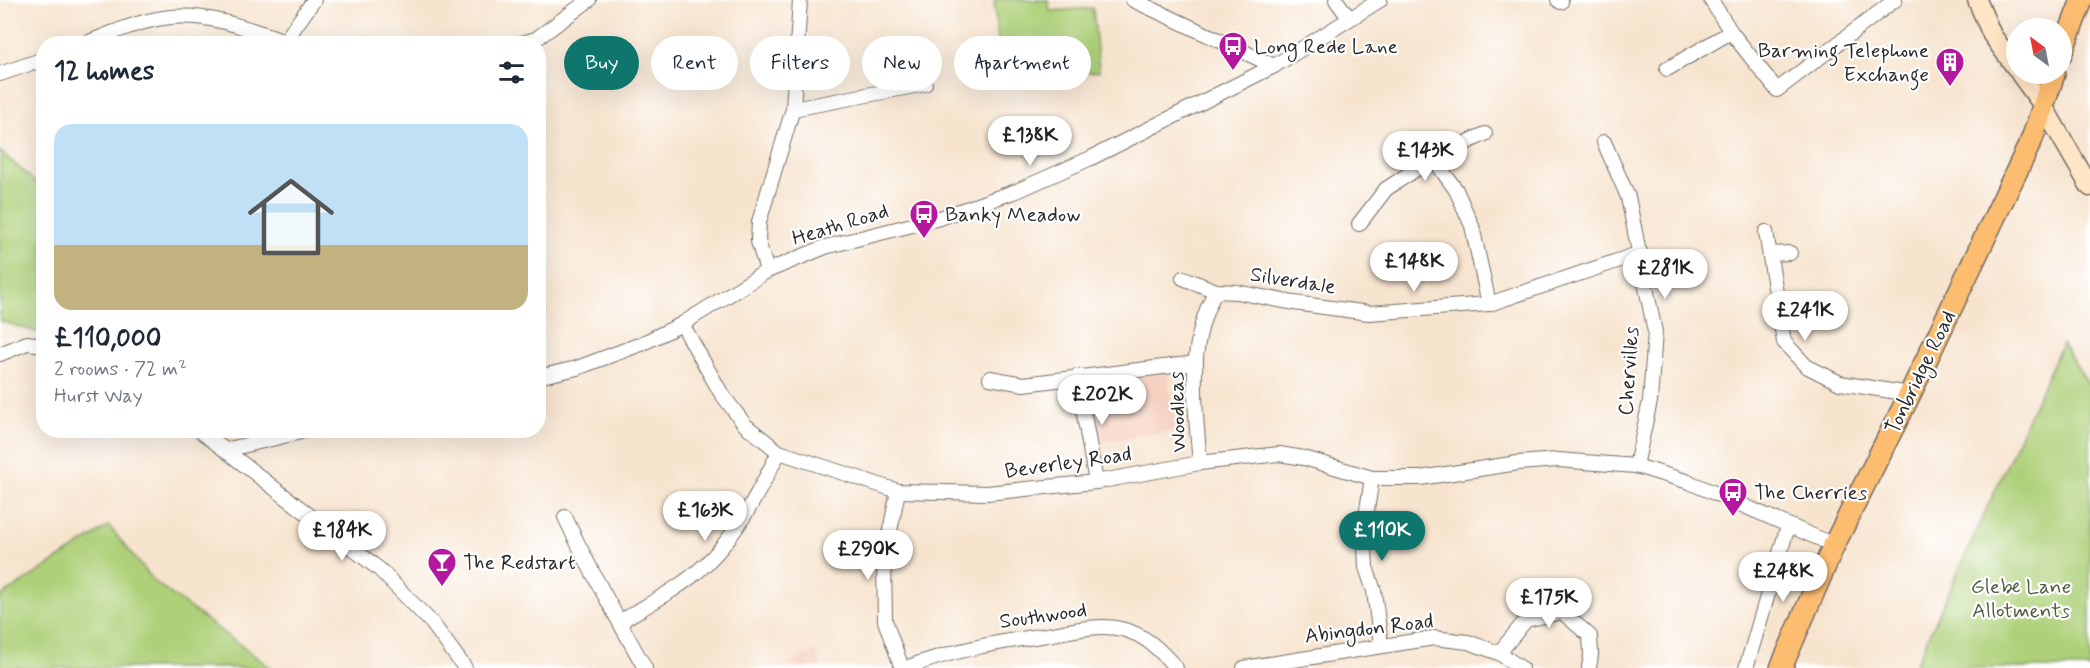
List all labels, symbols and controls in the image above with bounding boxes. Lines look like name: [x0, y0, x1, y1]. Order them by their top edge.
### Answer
north arrow: [2006, 18, 2072, 84]
map controls: [2006, 18, 2072, 84]
bus stop icon: Long Rede Lane: [1217, 30, 1249, 72]
place label: Long Rede Lane: [1254, 33, 1398, 62]
chip: Buy: [564, 36, 639, 90]
chip: Rent: [651, 36, 738, 90]
chip: Filters: [750, 36, 850, 90]
chip: New: [862, 36, 942, 90]
chip: Apartment: [954, 36, 1091, 90]
place label: Barming Telephone Exchange: [1758, 37, 1929, 91]
building icon: Barming Telephone Exchange: [1934, 46, 1966, 88]
text: 12 homes: [54, 55, 154, 89]
icon: filters: [495, 56, 528, 89]
pin: £138K: [988, 116, 1072, 167]
text: £138K: [1002, 122, 1058, 149]
pin: £143K: [1383, 131, 1467, 182]
text: £143K: [1396, 137, 1454, 164]
icon: home: [237, 163, 345, 271]
street label: Heath Road: [789, 197, 892, 253]
bus stop icon: Banky Meadow: [908, 198, 940, 240]
place label: Banky Meadow: [945, 201, 1081, 229]
pin: £148K: [1372, 242, 1456, 293]
text: £148K: [1384, 248, 1444, 275]
pin: £281K: [1623, 249, 1707, 300]
text: £281K: [1637, 255, 1693, 282]
street label: Silverdale: [1248, 260, 1337, 302]
pin: £241K: [1763, 291, 1847, 342]
text: £241K: [1776, 297, 1834, 324]
street label: Tonbridge Road: [1879, 306, 1964, 439]
text: £110,000: [54, 322, 161, 356]
street label: Chervilles: [1612, 326, 1646, 416]
text: 2 rooms · 72 m²: [54, 356, 187, 383]
street label: Woodleas: [1163, 371, 1193, 453]
pin: £202K: [1060, 375, 1144, 426]
text: £202K: [1071, 381, 1133, 408]
text: Hurst Way: [54, 383, 143, 410]
street label: Beverley Road: [1003, 440, 1133, 486]
bus stop icon: The Cherries: [1717, 476, 1749, 518]
place label: The Cherries: [1754, 479, 1867, 507]
pin: £163K: [663, 491, 747, 542]
text: £163K: [677, 497, 733, 524]
pin: £184K: [300, 511, 384, 562]
pin: £110K: [1340, 511, 1424, 562]
text: £184K: [312, 517, 372, 544]
text: £110K: [1353, 517, 1411, 544]
pin: £290K: [826, 530, 910, 581]
text: £290K: [837, 536, 899, 563]
bar icon: The Redstart: [426, 546, 458, 588]
place label: The Redstart: [463, 549, 576, 577]
pin: £248K: [1741, 552, 1825, 603]
text: £248K: [1753, 558, 1813, 585]
park label: Glebe Lane Allotments: [1971, 573, 2071, 625]
pin: £175K: [1507, 578, 1591, 629]
text: £175K: [1520, 584, 1578, 611]
street label: Southwood: [998, 596, 1089, 636]
street label: Abingdon Road: [1303, 607, 1435, 652]

